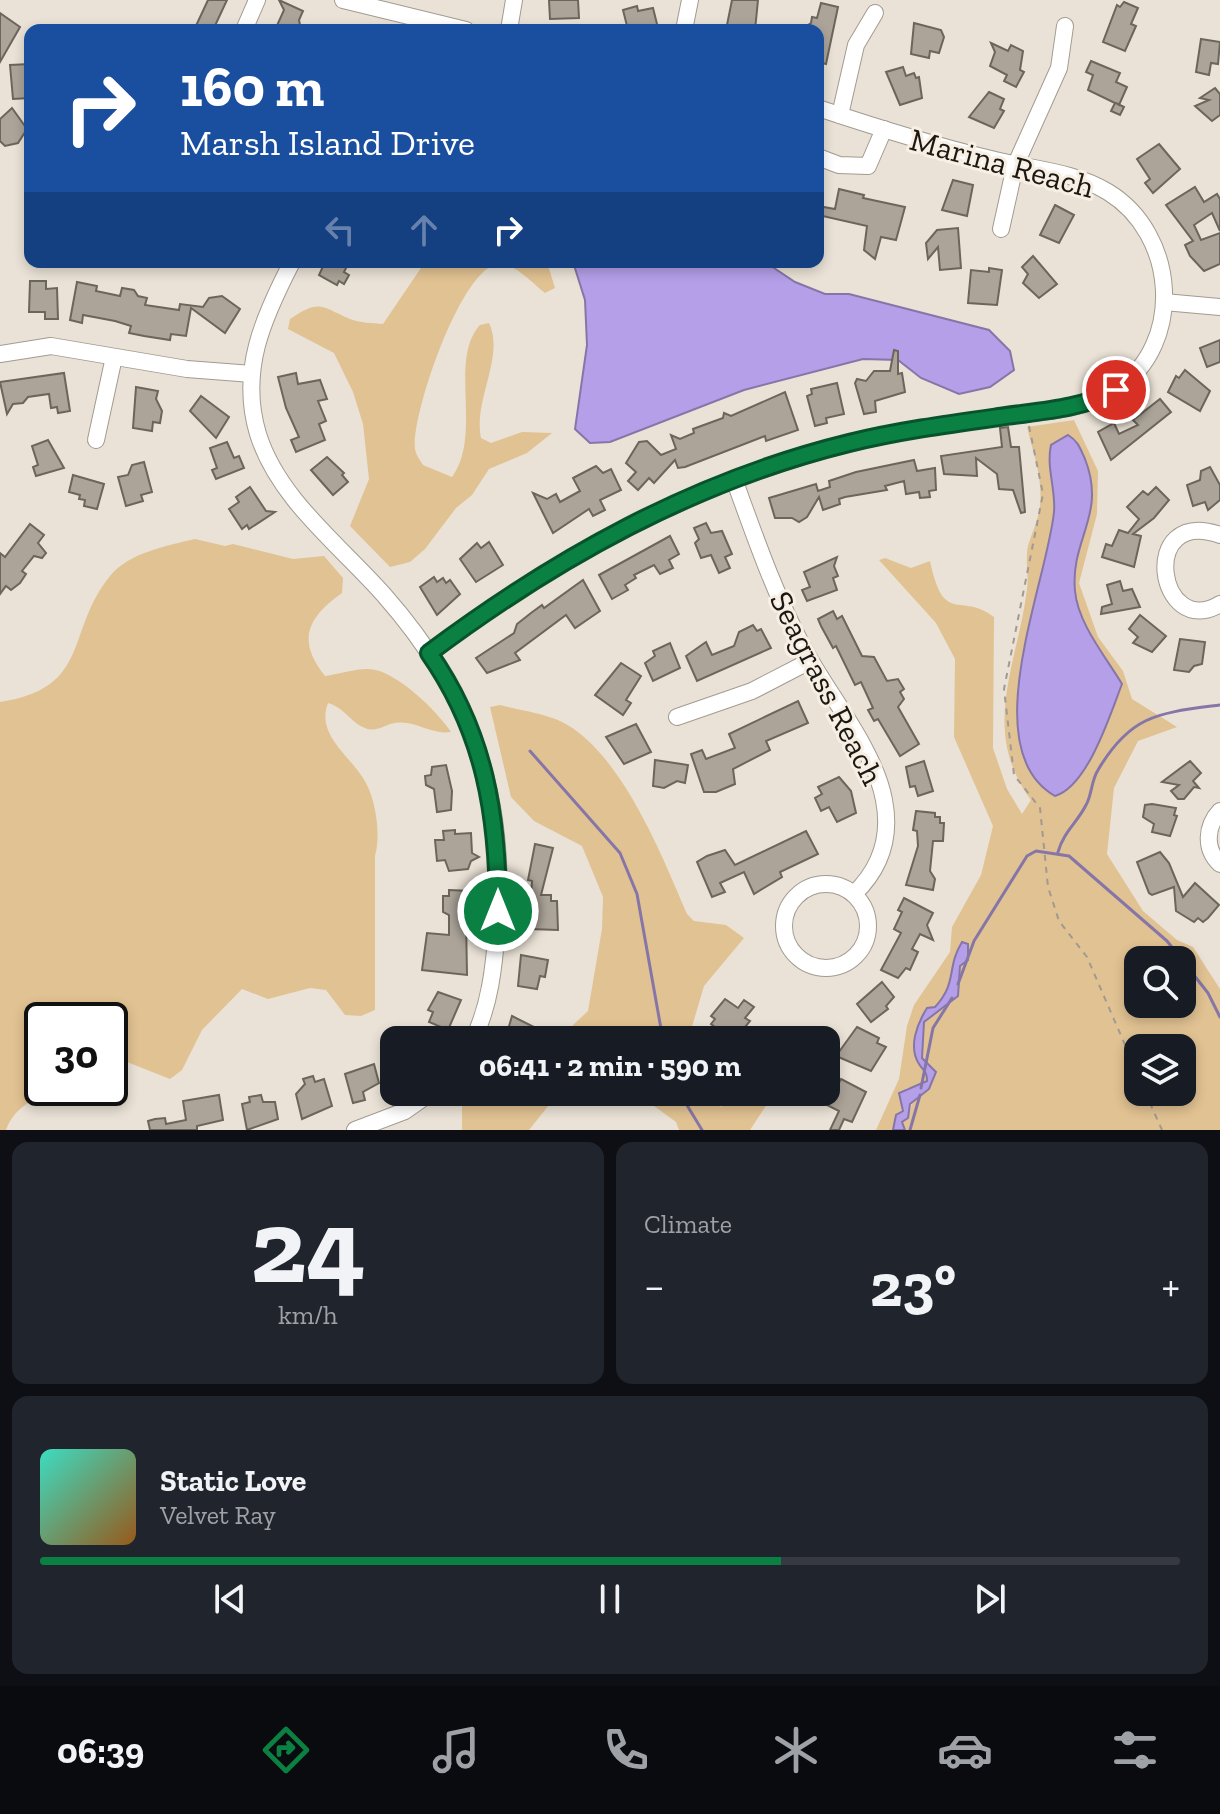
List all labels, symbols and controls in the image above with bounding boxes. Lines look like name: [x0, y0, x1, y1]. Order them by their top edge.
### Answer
text: 160 m: [180, 53, 324, 120]
icon: right: [48, 56, 152, 160]
street label: Marina Reach: [906, 120, 1098, 206]
text: Marsh Island Drive: [180, 121, 475, 164]
icon: left: [318, 208, 362, 252]
icon: ahead: [402, 208, 446, 252]
icon: right: [486, 208, 530, 252]
pin: [1082, 356, 1150, 424]
icon: arrive: [1094, 368, 1138, 412]
street label: Seagrass Reach: [762, 585, 892, 791]
position arrow: [456, 869, 540, 953]
map controls: [1124, 946, 1196, 1106]
button: search: [1124, 946, 1196, 1018]
speed limit sign: 30: [24, 1002, 128, 1106]
button: layers: [1124, 1034, 1196, 1106]
text: 06:41 · 2 min · 590 m: [479, 1048, 741, 1084]
text: 24: [250, 1184, 366, 1309]
text: Climate: [644, 1208, 732, 1240]
text: 23°: [870, 1249, 956, 1321]
text: −: [644, 1259, 665, 1312]
text: +: [1161, 1259, 1180, 1312]
text: km/h: [278, 1299, 338, 1331]
text: Static Love: [160, 1463, 306, 1499]
text: Velvet Ray: [160, 1499, 276, 1531]
icon: previous: [208, 1577, 252, 1621]
icon: pause: [588, 1577, 632, 1621]
icon: next: [968, 1577, 1012, 1621]
icon: directions: [258, 1722, 314, 1778]
icon: music: [428, 1722, 484, 1778]
icon: phone: [598, 1722, 654, 1778]
icon: climate: [768, 1722, 824, 1778]
icon: car: [937, 1722, 993, 1778]
icon: filters: [1107, 1722, 1163, 1778]
text: 06:39: [57, 1729, 144, 1772]

